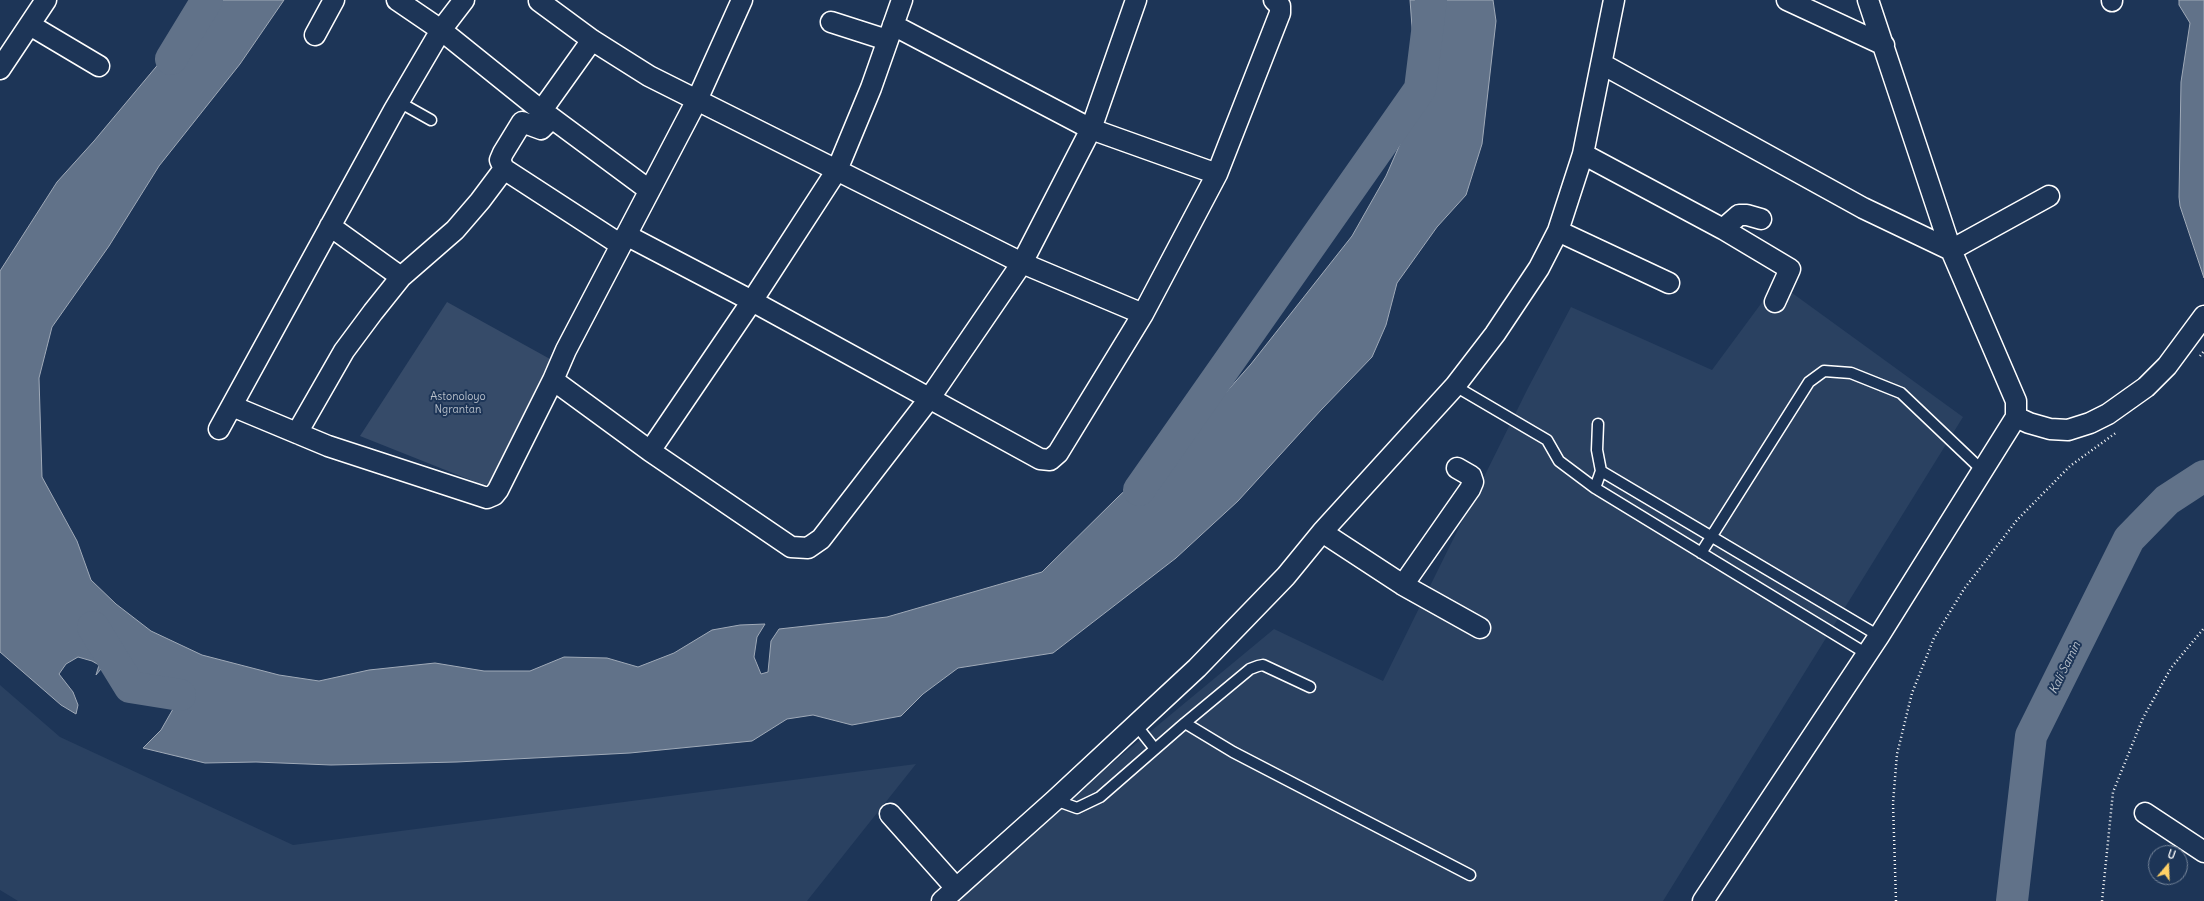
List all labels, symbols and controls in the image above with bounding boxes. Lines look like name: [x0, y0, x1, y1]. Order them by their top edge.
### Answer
park label: Astonoloyo Ngrantan: [430, 390, 486, 416]
water label: Kali Samin: [2046, 640, 2084, 696]
north arrow: [2148, 845, 2188, 885]
text: U: [2166, 847, 2177, 862]

